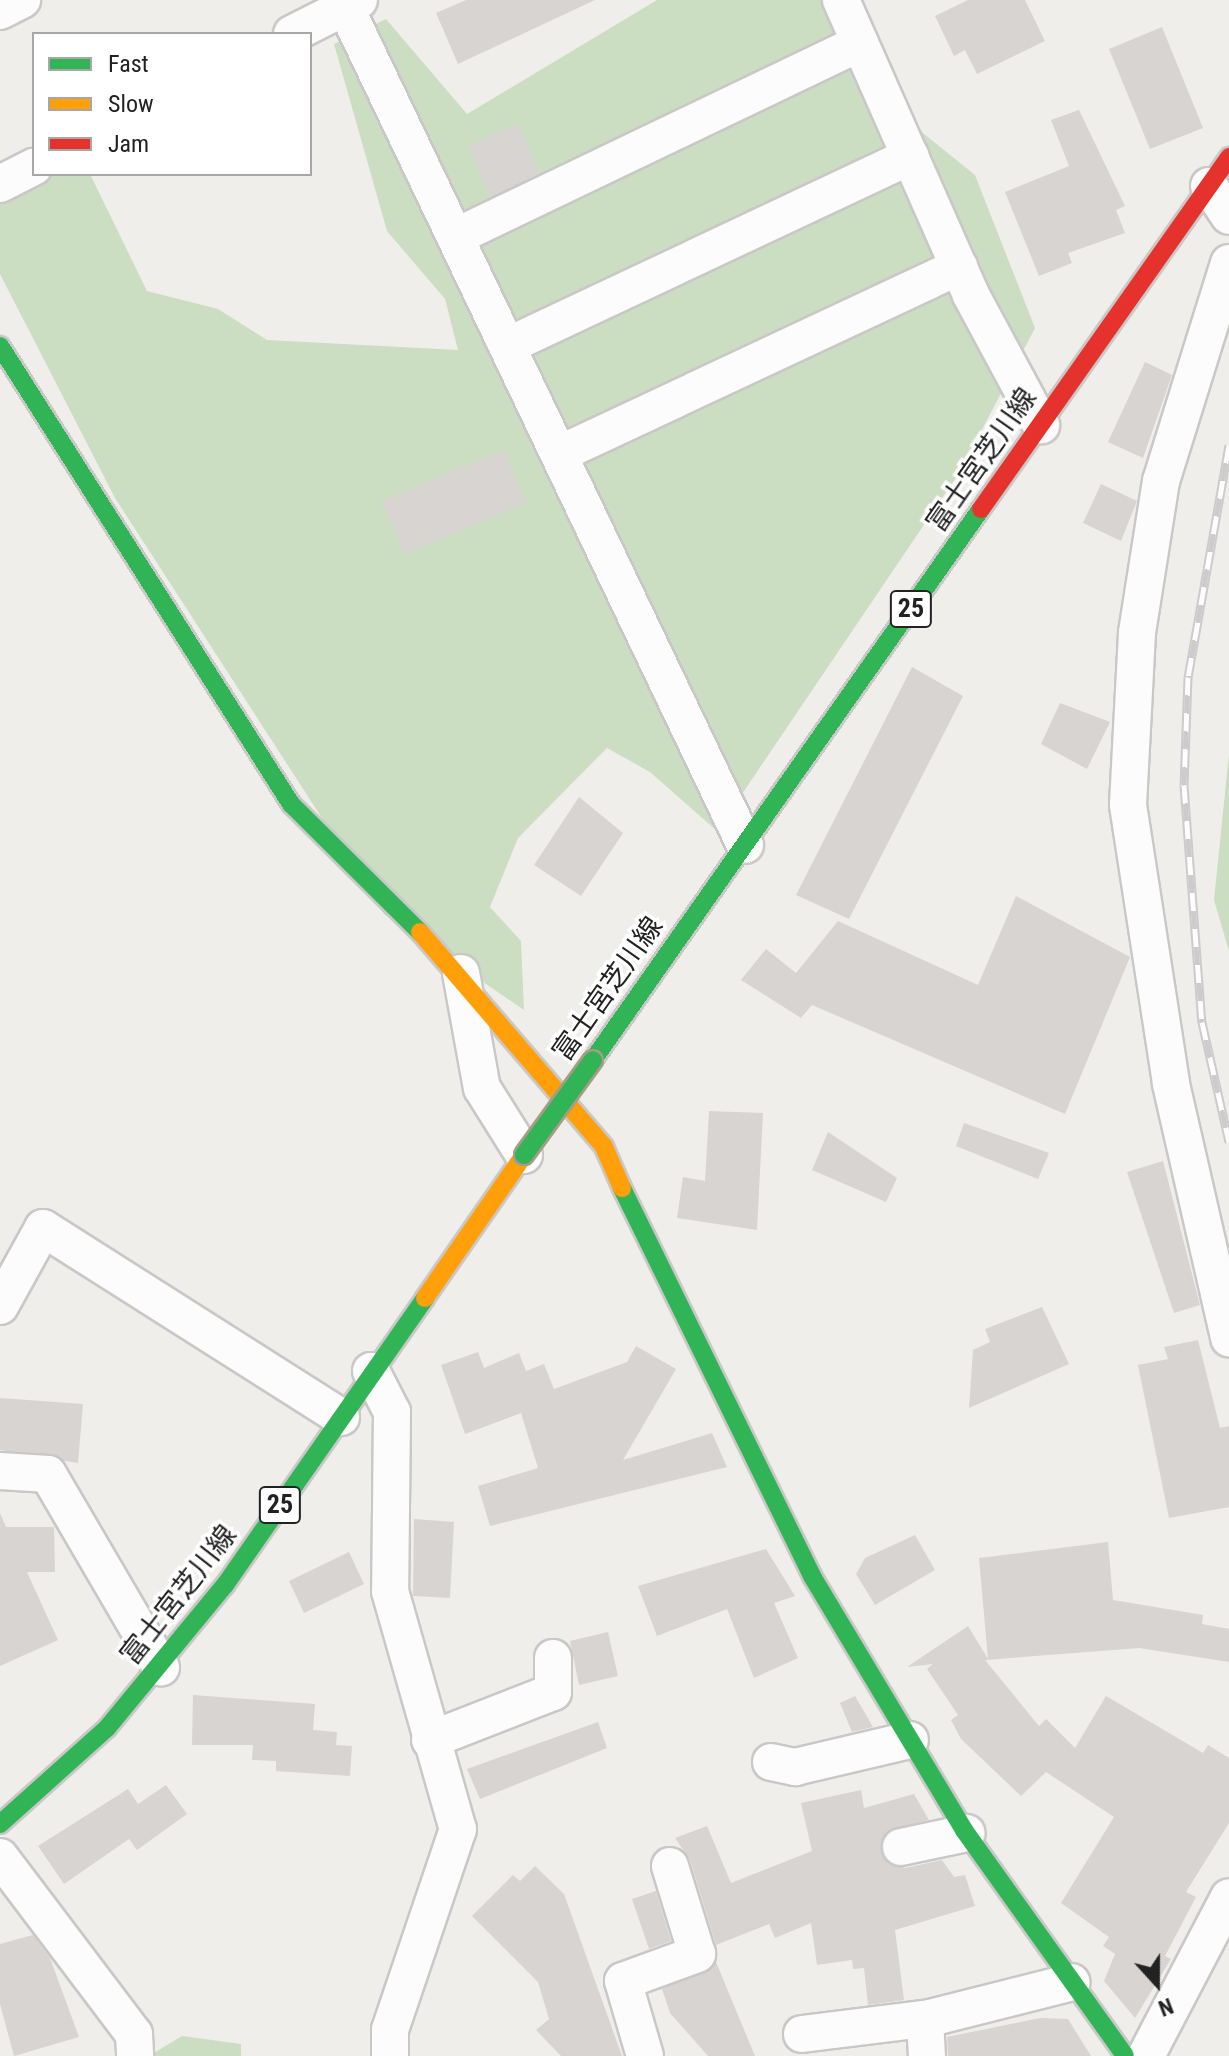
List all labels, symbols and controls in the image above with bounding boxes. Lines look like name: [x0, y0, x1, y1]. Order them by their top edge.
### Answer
legend: [32, 32, 312, 176]
text: Fast: [108, 50, 149, 78]
text: Slow: [108, 90, 154, 118]
text: Jam: [108, 130, 149, 158]
street label: 富士宮芝川線: [920, 382, 1044, 538]
road number: 25: [889, 587, 933, 631]
street label: 富士宮芝川線: [546, 911, 670, 1067]
road number: 25: [258, 1483, 302, 1527]
street label: 富士宮芝川線: [114, 1518, 244, 1672]
north arrow: [1117, 1944, 1197, 2024]
text: N: [1155, 1993, 1177, 2021]

